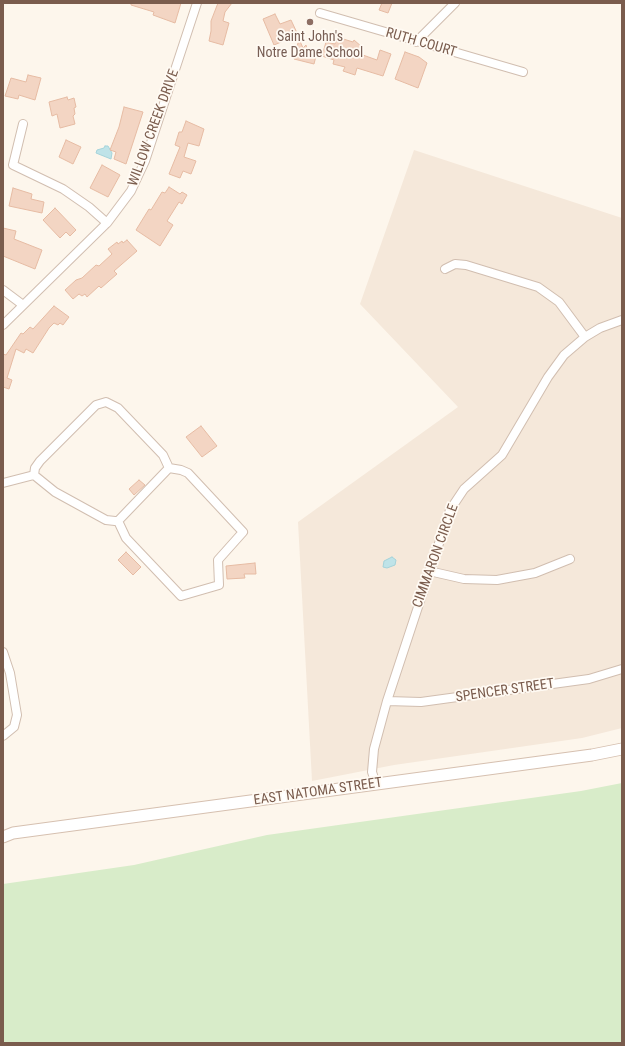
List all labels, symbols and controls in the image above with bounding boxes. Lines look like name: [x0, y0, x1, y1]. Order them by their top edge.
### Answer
marker: Saint John's Notre Dame School: [305, 17, 315, 27]
street label: RUTH COURT: [384, 25, 458, 61]
place label: Saint John's Notre Dame School: [257, 29, 363, 62]
street label: WILLOW CREEK DRIVE: [125, 67, 183, 189]
street label: CIMMARON CIRCLE: [409, 502, 463, 610]
street label: SPENCER STREET: [455, 676, 555, 706]
street label: EAST NATOMA STREET: [253, 775, 383, 809]

